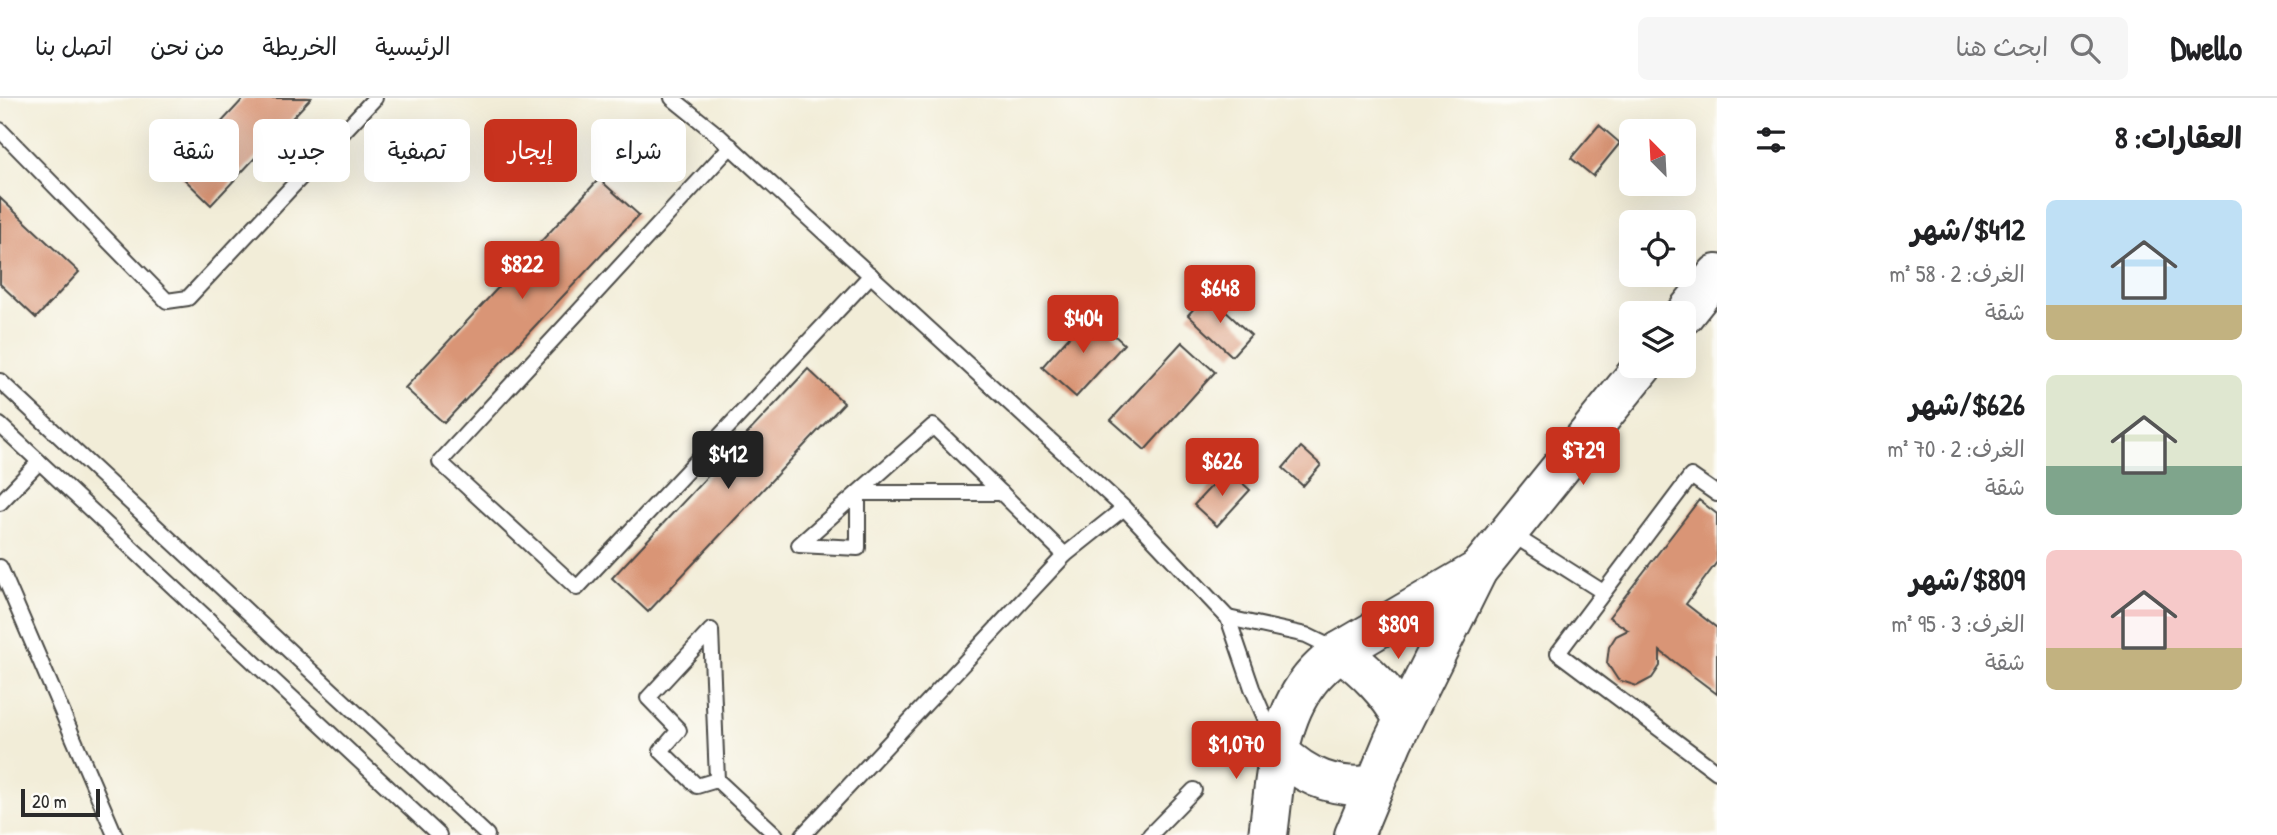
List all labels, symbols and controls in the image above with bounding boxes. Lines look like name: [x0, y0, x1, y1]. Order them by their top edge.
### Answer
search box: [1638, 17, 2128, 80]
text: Dwello: [2170, 26, 2242, 70]
text: ابحث هنا: [1955, 29, 2048, 64]
icon: search: [2066, 29, 2104, 67]
text: اتصل بنا: [35, 30, 112, 62]
text: من نحن: [150, 30, 224, 62]
text: الخريطة: [262, 30, 337, 62]
text: الرئيسية: [375, 30, 451, 62]
text: العقارات: 8: [2115, 117, 2242, 157]
chip: شقة: [149, 119, 239, 182]
chip: جديد: [253, 119, 350, 182]
chip: تصفية: [364, 119, 470, 182]
chip: إيجار: [484, 119, 577, 182]
chip: شراء: [591, 119, 686, 182]
north arrow: [1619, 119, 1696, 196]
map controls: [1619, 119, 1696, 378]
icon: filters: [1752, 121, 1790, 159]
text: $412/شهر: [1911, 209, 2025, 249]
button: locate: [1619, 210, 1696, 287]
icon: home: [2102, 228, 2186, 312]
pin: $822: [481, 242, 563, 301]
text: $822: [500, 248, 544, 279]
text: الغرف: 2 · 58 m²: [1889, 258, 2025, 289]
pin: $648: [1179, 266, 1261, 325]
text: $648: [1200, 272, 1240, 303]
pin: $404: [1042, 296, 1124, 355]
text: شقة: [1985, 296, 2025, 327]
button: layers: [1619, 301, 1696, 378]
text: $404: [1063, 302, 1103, 333]
text: $626/شهر: [1909, 384, 2025, 424]
icon: home: [2102, 403, 2186, 487]
pin: $729: [1542, 428, 1624, 487]
pin: $412: [687, 432, 769, 491]
text: الغرف: 2 · 70 m²: [1887, 433, 2025, 464]
text: $729: [1562, 434, 1604, 465]
text: $412: [708, 438, 748, 469]
pin: $626: [1181, 438, 1263, 498]
text: $626: [1202, 445, 1242, 476]
text: شقة: [1985, 471, 2025, 502]
text: $809/شهر: [1910, 559, 2025, 599]
icon: home: [2102, 578, 2186, 662]
pin: $809: [1357, 602, 1439, 661]
text: $809: [1378, 608, 1418, 639]
text: الغرف: 3 · 95 m²: [1891, 608, 2025, 639]
text: شقة: [1985, 646, 2025, 677]
pin: $1,070: [1179, 722, 1293, 781]
text: $1,070: [1208, 728, 1264, 759]
scale bar: [21, 786, 100, 818]
text: 20 m: [32, 788, 67, 814]

